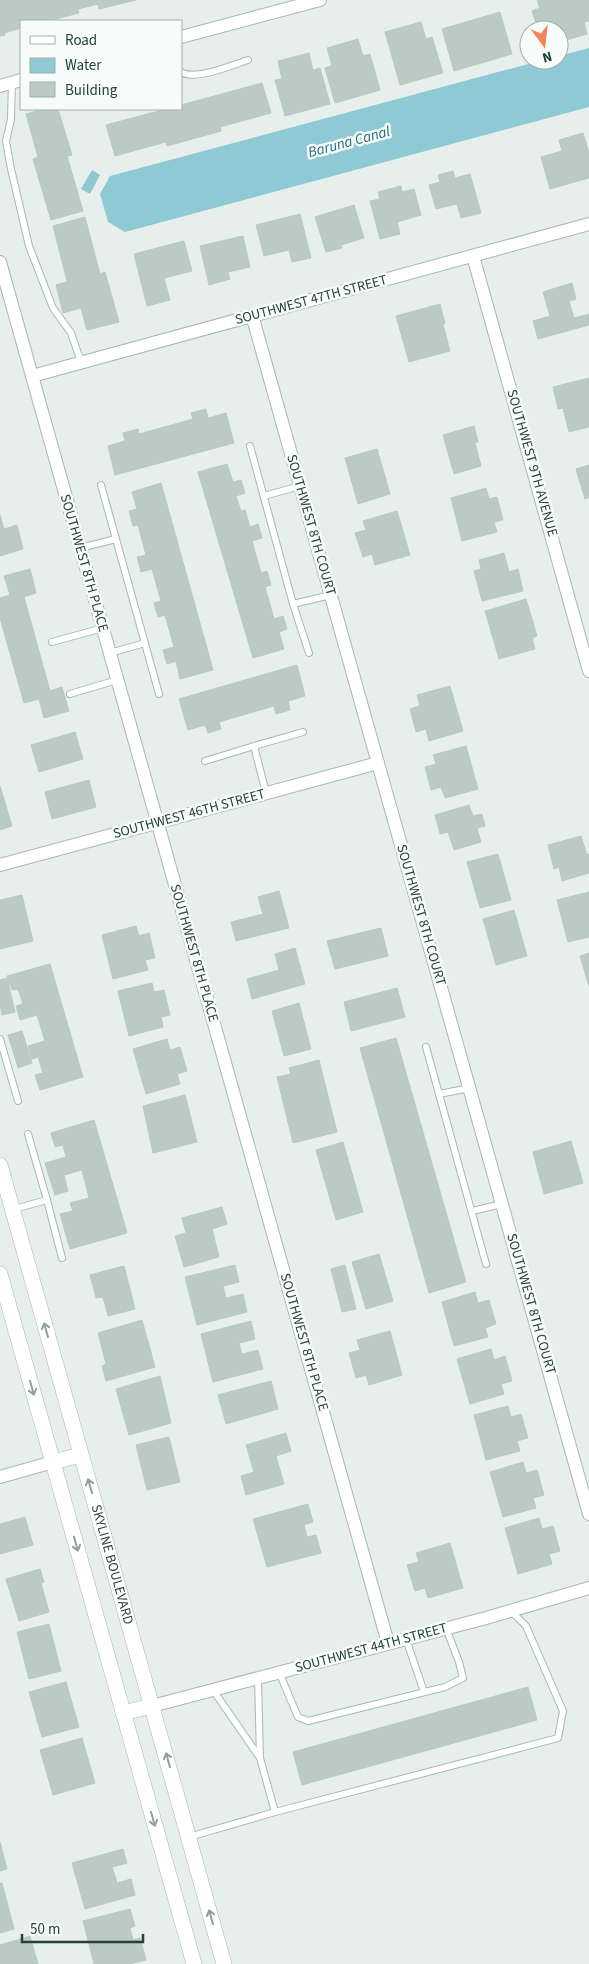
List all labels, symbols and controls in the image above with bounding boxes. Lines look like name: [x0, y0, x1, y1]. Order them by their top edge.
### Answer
legend: [20, 20, 182, 110]
north arrow: [519, 20, 569, 70]
text: Road: [65, 30, 97, 51]
text: N: [540, 46, 554, 67]
text: Water: [65, 55, 102, 76]
text: Building: [65, 80, 118, 101]
water label: Baruna Canal: [306, 121, 393, 163]
street label: SOUTHWEST 47TH STREET: [233, 270, 390, 330]
street label: SOUTHWEST 9TH AVENUE: [501, 387, 563, 539]
street label: SOUTHWEST 8TH COURT: [281, 452, 341, 598]
street label: SOUTHWEST 8TH PLACE: [55, 492, 113, 634]
street label: SOUTHWEST 46TH STREET: [111, 784, 268, 844]
street label: SOUTHWEST 8TH COURT: [391, 842, 451, 988]
street label: SOUTHWEST 8TH PLACE: [165, 882, 223, 1024]
street label: SOUTHWEST 8TH COURT: [501, 1231, 561, 1377]
street label: SOUTHWEST 8TH PLACE: [275, 1271, 333, 1413]
one-way arrow: [41, 1322, 51, 1338]
one-way arrow: [28, 1379, 37, 1395]
one-way arrow: [85, 1479, 94, 1495]
street label: SKYLINE BOULEVARD: [86, 1502, 138, 1627]
one-way arrow: [72, 1536, 81, 1552]
street label: SOUTHWEST 44TH STREET: [293, 1618, 450, 1678]
one-way arrow: [163, 1753, 172, 1769]
one-way arrow: [149, 1810, 158, 1826]
one-way arrow: [206, 1909, 215, 1925]
scale bar: [22, 1912, 144, 1944]
text: 50 m: [30, 1919, 60, 1940]

